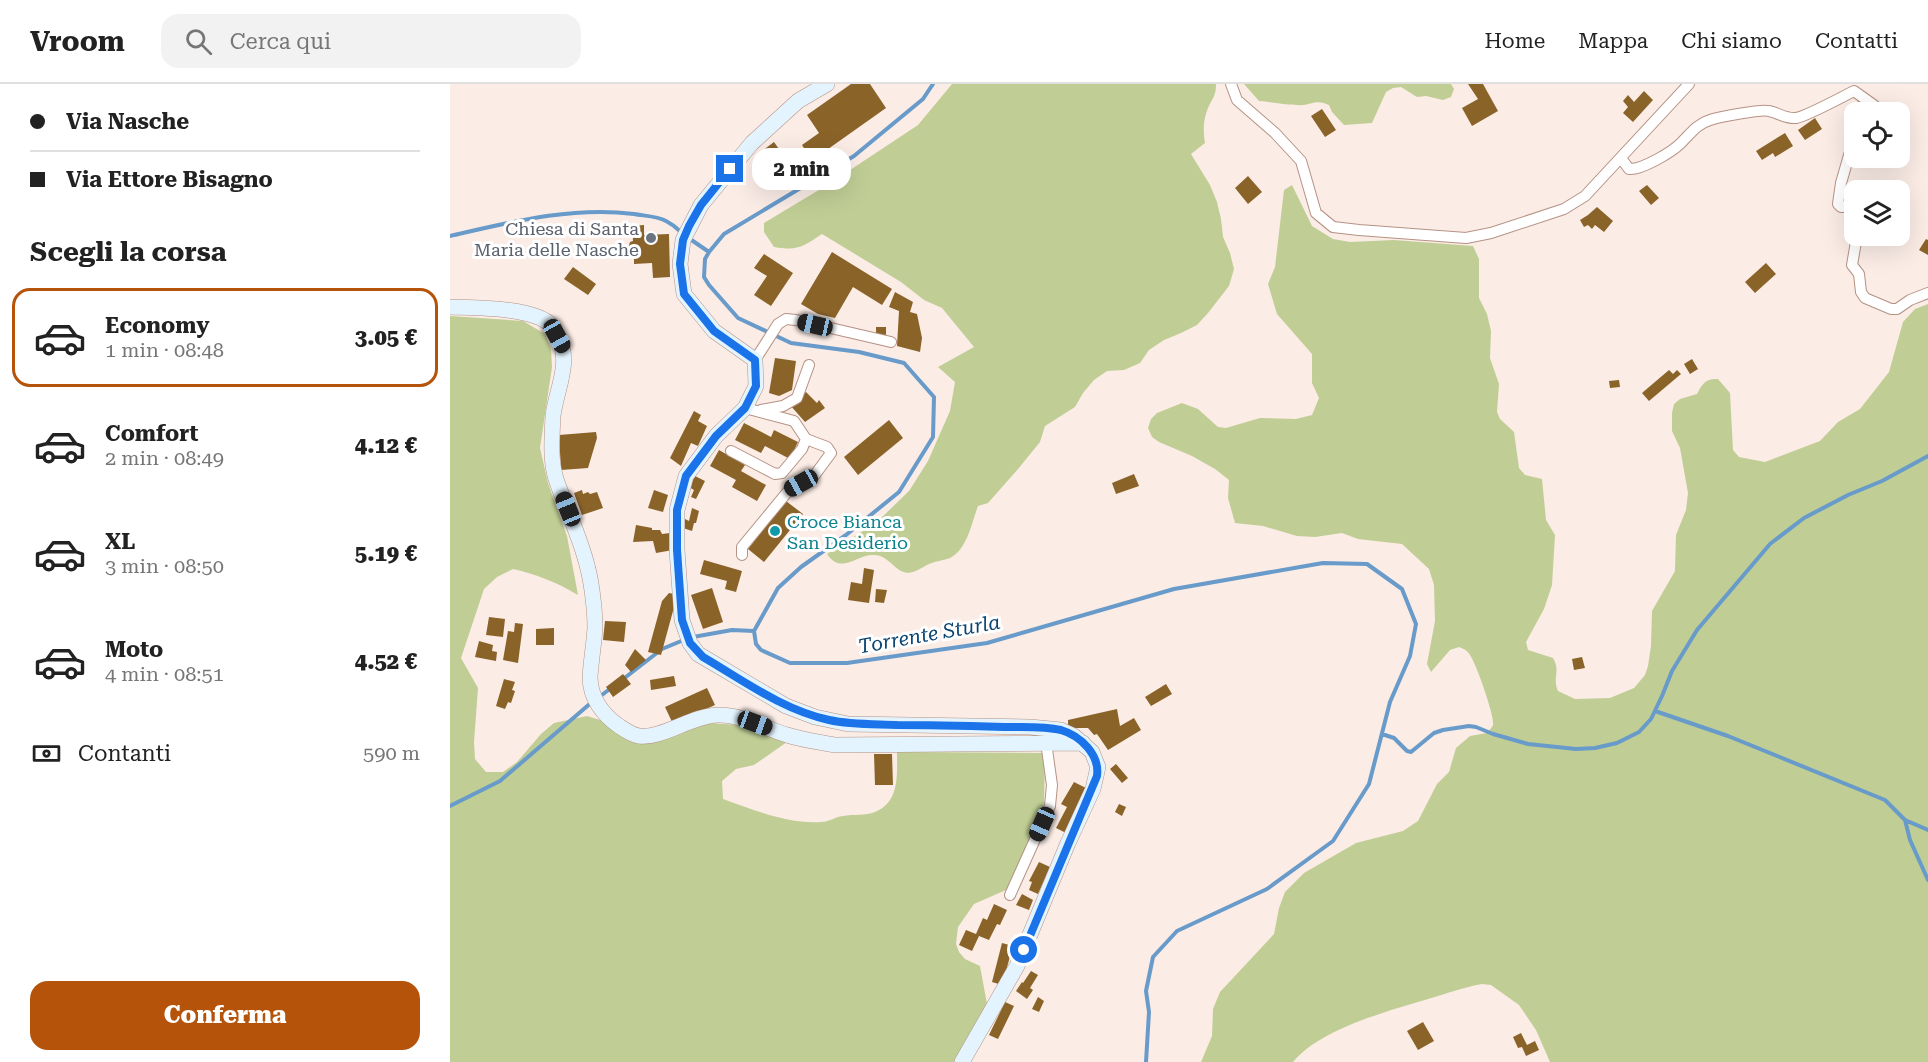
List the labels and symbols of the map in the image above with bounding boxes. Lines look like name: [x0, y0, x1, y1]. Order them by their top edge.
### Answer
callout: 2 min: [751, 148, 850, 190]
route end: [716, 155, 743, 182]
place label: Chiesa di Santa Maria delle Nasche: [474, 218, 639, 260]
marker: Chiesa di Santa Maria delle Nasche: [644, 231, 658, 245]
car: [795, 312, 835, 338]
car: [540, 316, 574, 356]
car: [781, 466, 821, 500]
car: [553, 489, 583, 529]
place label: Croce Bianca San Desiderio: [787, 511, 908, 553]
marker: Croce Bianca San Desiderio: [768, 524, 782, 538]
water label: Torrente Sturla: [856, 610, 1002, 658]
car: [735, 708, 775, 738]
car: [1026, 804, 1058, 844]
route start: [1010, 936, 1037, 963]

